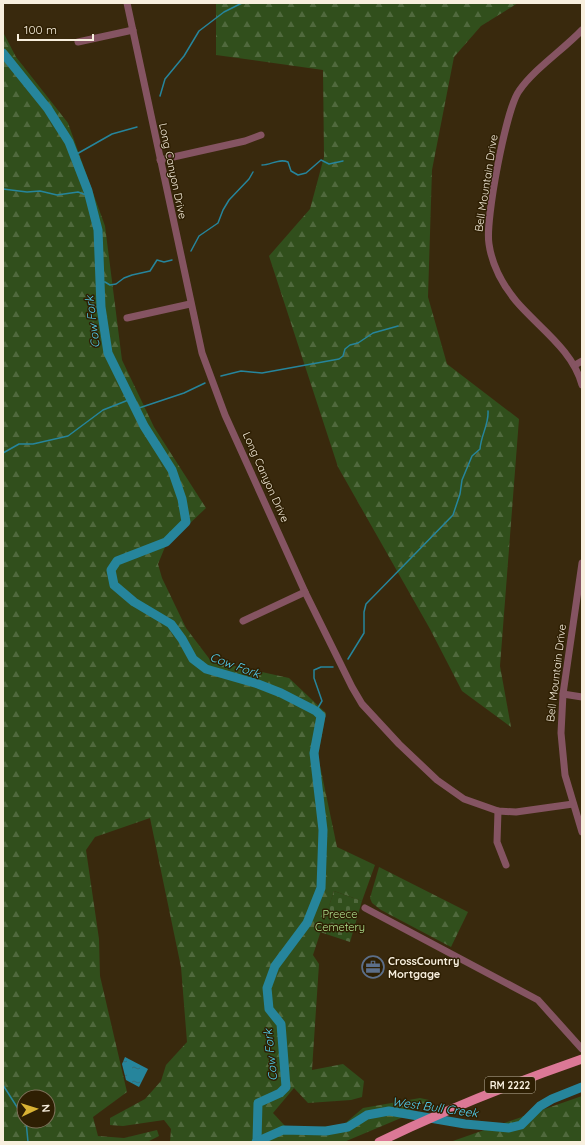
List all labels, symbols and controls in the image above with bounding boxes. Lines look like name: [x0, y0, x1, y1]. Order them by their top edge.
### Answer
scale bar: [18, 16, 93, 42]
text: 100 m: [24, 22, 57, 37]
street label: Long Canyon Drive: [156, 122, 190, 220]
street label: Bell Mountain Drive: [471, 133, 501, 233]
water label: Cow Fork: [81, 294, 103, 349]
street label: Long Canyon Drive: [240, 430, 292, 524]
street label: Bell Mountain Drive: [543, 623, 569, 723]
water label: Cow Fork: [208, 649, 264, 682]
park label: Preece Cemetery: [315, 907, 365, 934]
office icon: CrossCountry Mortgage: [360, 954, 386, 980]
place label: CrossCountry Mortgage: [388, 954, 459, 981]
water label: Cow Fork: [260, 1027, 280, 1082]
road number: RM 2222: [485, 1077, 535, 1093]
north arrow: [16, 1089, 56, 1129]
water label: West Bull Creek: [391, 1094, 481, 1121]
text: N: [39, 1104, 53, 1113]

